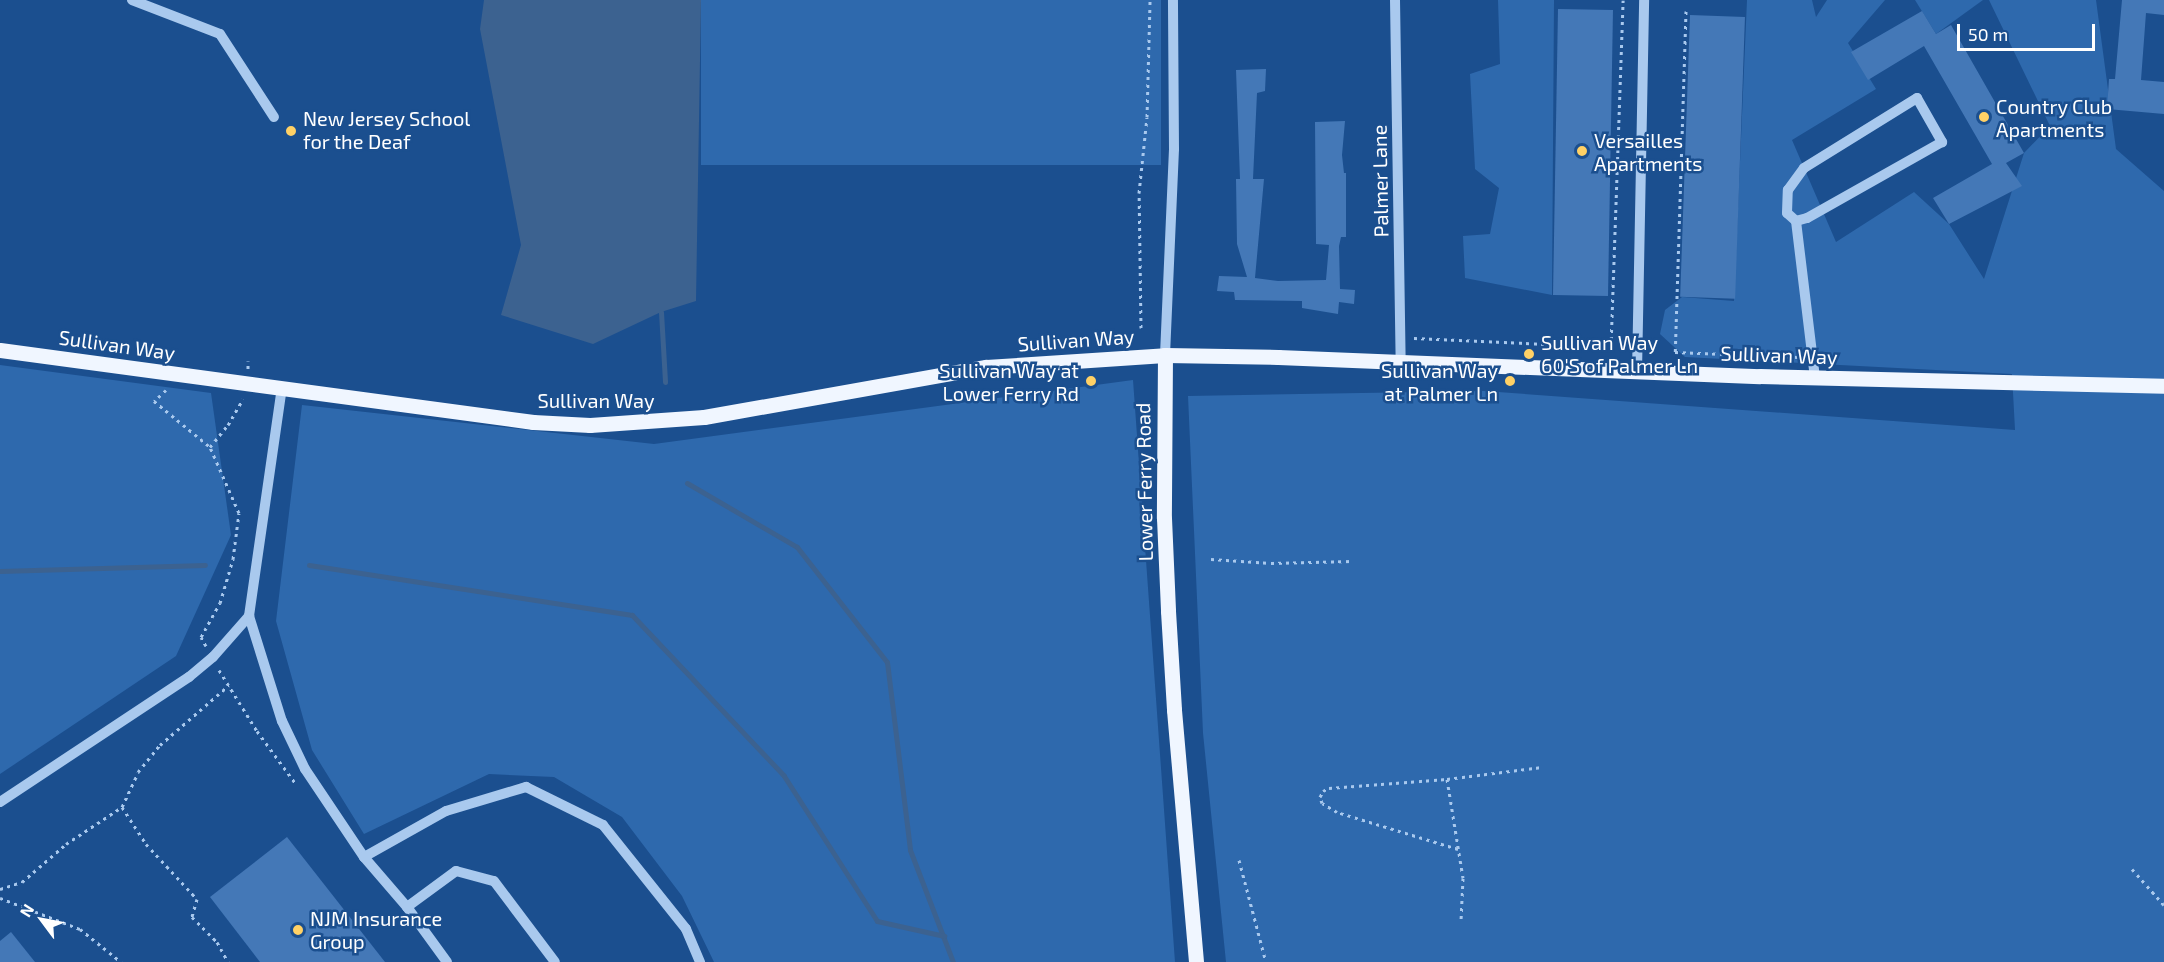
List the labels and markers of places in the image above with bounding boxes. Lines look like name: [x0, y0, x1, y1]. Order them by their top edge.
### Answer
place label: Country Club Apartments: [1996, 94, 2113, 141]
place label: New Jersey School for the Deaf: [303, 107, 471, 154]
marker: Country Club Apartments: [1977, 110, 1991, 124]
marker: New Jersey School for the Deaf: [284, 124, 298, 138]
place label: Versailles Apartments: [1594, 128, 1702, 175]
marker: Versailles Apartments: [1575, 144, 1589, 158]
place label: Sullivan Way 60'S of Palmer Ln: [1541, 330, 1699, 377]
marker: Sullivan Way 60'S of Palmer Ln: [1522, 347, 1536, 361]
place label: Sullivan Way at Lower Ferry Rd: [939, 358, 1079, 405]
place label: Sullivan Way at Palmer Ln: [1381, 358, 1498, 405]
marker: Sullivan Way at Lower Ferry Rd: [1084, 374, 1098, 388]
marker: Sullivan Way at Palmer Ln: [1503, 374, 1517, 388]
place label: NJM Insurance Group: [310, 906, 442, 953]
marker: NJM Insurance Group: [291, 923, 305, 937]

